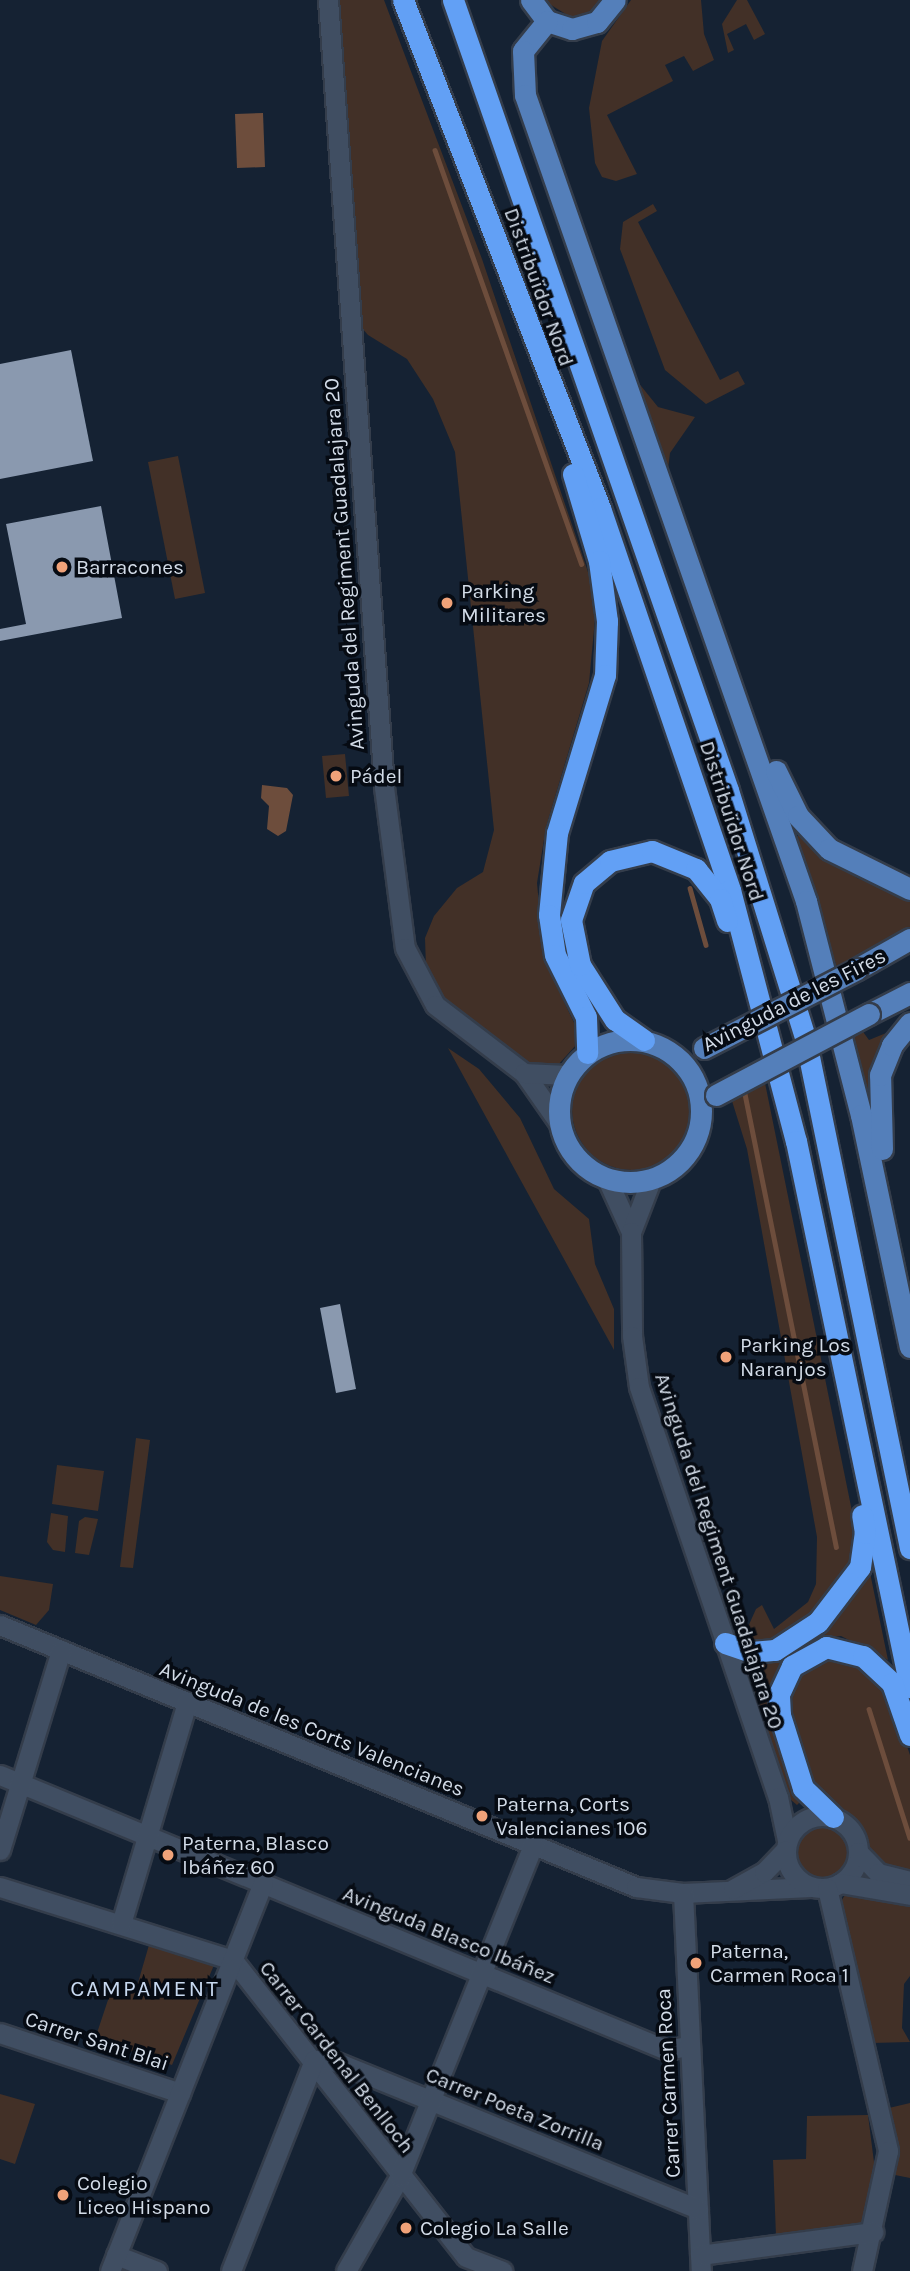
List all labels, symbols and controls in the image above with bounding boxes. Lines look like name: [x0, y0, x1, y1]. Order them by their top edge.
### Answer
street label: Distribuïdor Nord: [499, 204, 579, 370]
street label: Avinguda del Regiment Guadalajara 20: [318, 377, 370, 751]
place label: Barracones: [76, 554, 184, 580]
marker: Barracones: [54, 559, 70, 575]
place label: Parking Militares: [461, 578, 546, 628]
marker: Parking Militares: [439, 595, 455, 611]
street label: Distribuïdor Nord: [694, 738, 770, 904]
place label: Pádel: [350, 763, 402, 789]
marker: Pádel: [328, 768, 344, 784]
street label: Avinguda de les Fires: [698, 943, 890, 1057]
place label: Parking Los Naranjos: [740, 1332, 851, 1382]
marker: Parking Los Naranjos: [718, 1349, 734, 1365]
street label: Avinguda del Regiment Guadalajara 20: [649, 1370, 789, 1732]
street label: Avinguda de les Corts Valencianes: [156, 1656, 468, 1802]
place label: Paterna, Corts Valencianes 106: [496, 1791, 648, 1841]
marker: Paterna, Corts Valencianes 106: [474, 1808, 490, 1824]
place label: Paterna, Blasco Ibáñez 60: [182, 1830, 329, 1880]
marker: Paterna, Blasco Ibáñez 60: [160, 1847, 176, 1863]
street label: Avinguda Blasco Ibáñez: [339, 1881, 559, 1989]
place label: Paterna, Carmen Roca 1: [710, 1938, 849, 1988]
marker: Paterna, Carmen Roca 1: [688, 1955, 704, 1971]
street label: Carrer Cardenal Benlloch: [254, 1956, 420, 2158]
district label: CAMPAMENT: [71, 1975, 219, 2003]
street label: Carrer Carmen Roca: [650, 1988, 686, 2178]
street label: Carrer Sant Blai: [22, 2006, 172, 2076]
street label: Carrer Poeta Zorrilla: [422, 2062, 608, 2156]
place label: Colegio Liceo Hispano: [77, 2170, 210, 2220]
marker: Colegio Liceo Hispano: [55, 2187, 71, 2203]
place label: Colegio La Salle: [420, 2215, 569, 2241]
marker: Colegio La Salle: [398, 2220, 414, 2236]

